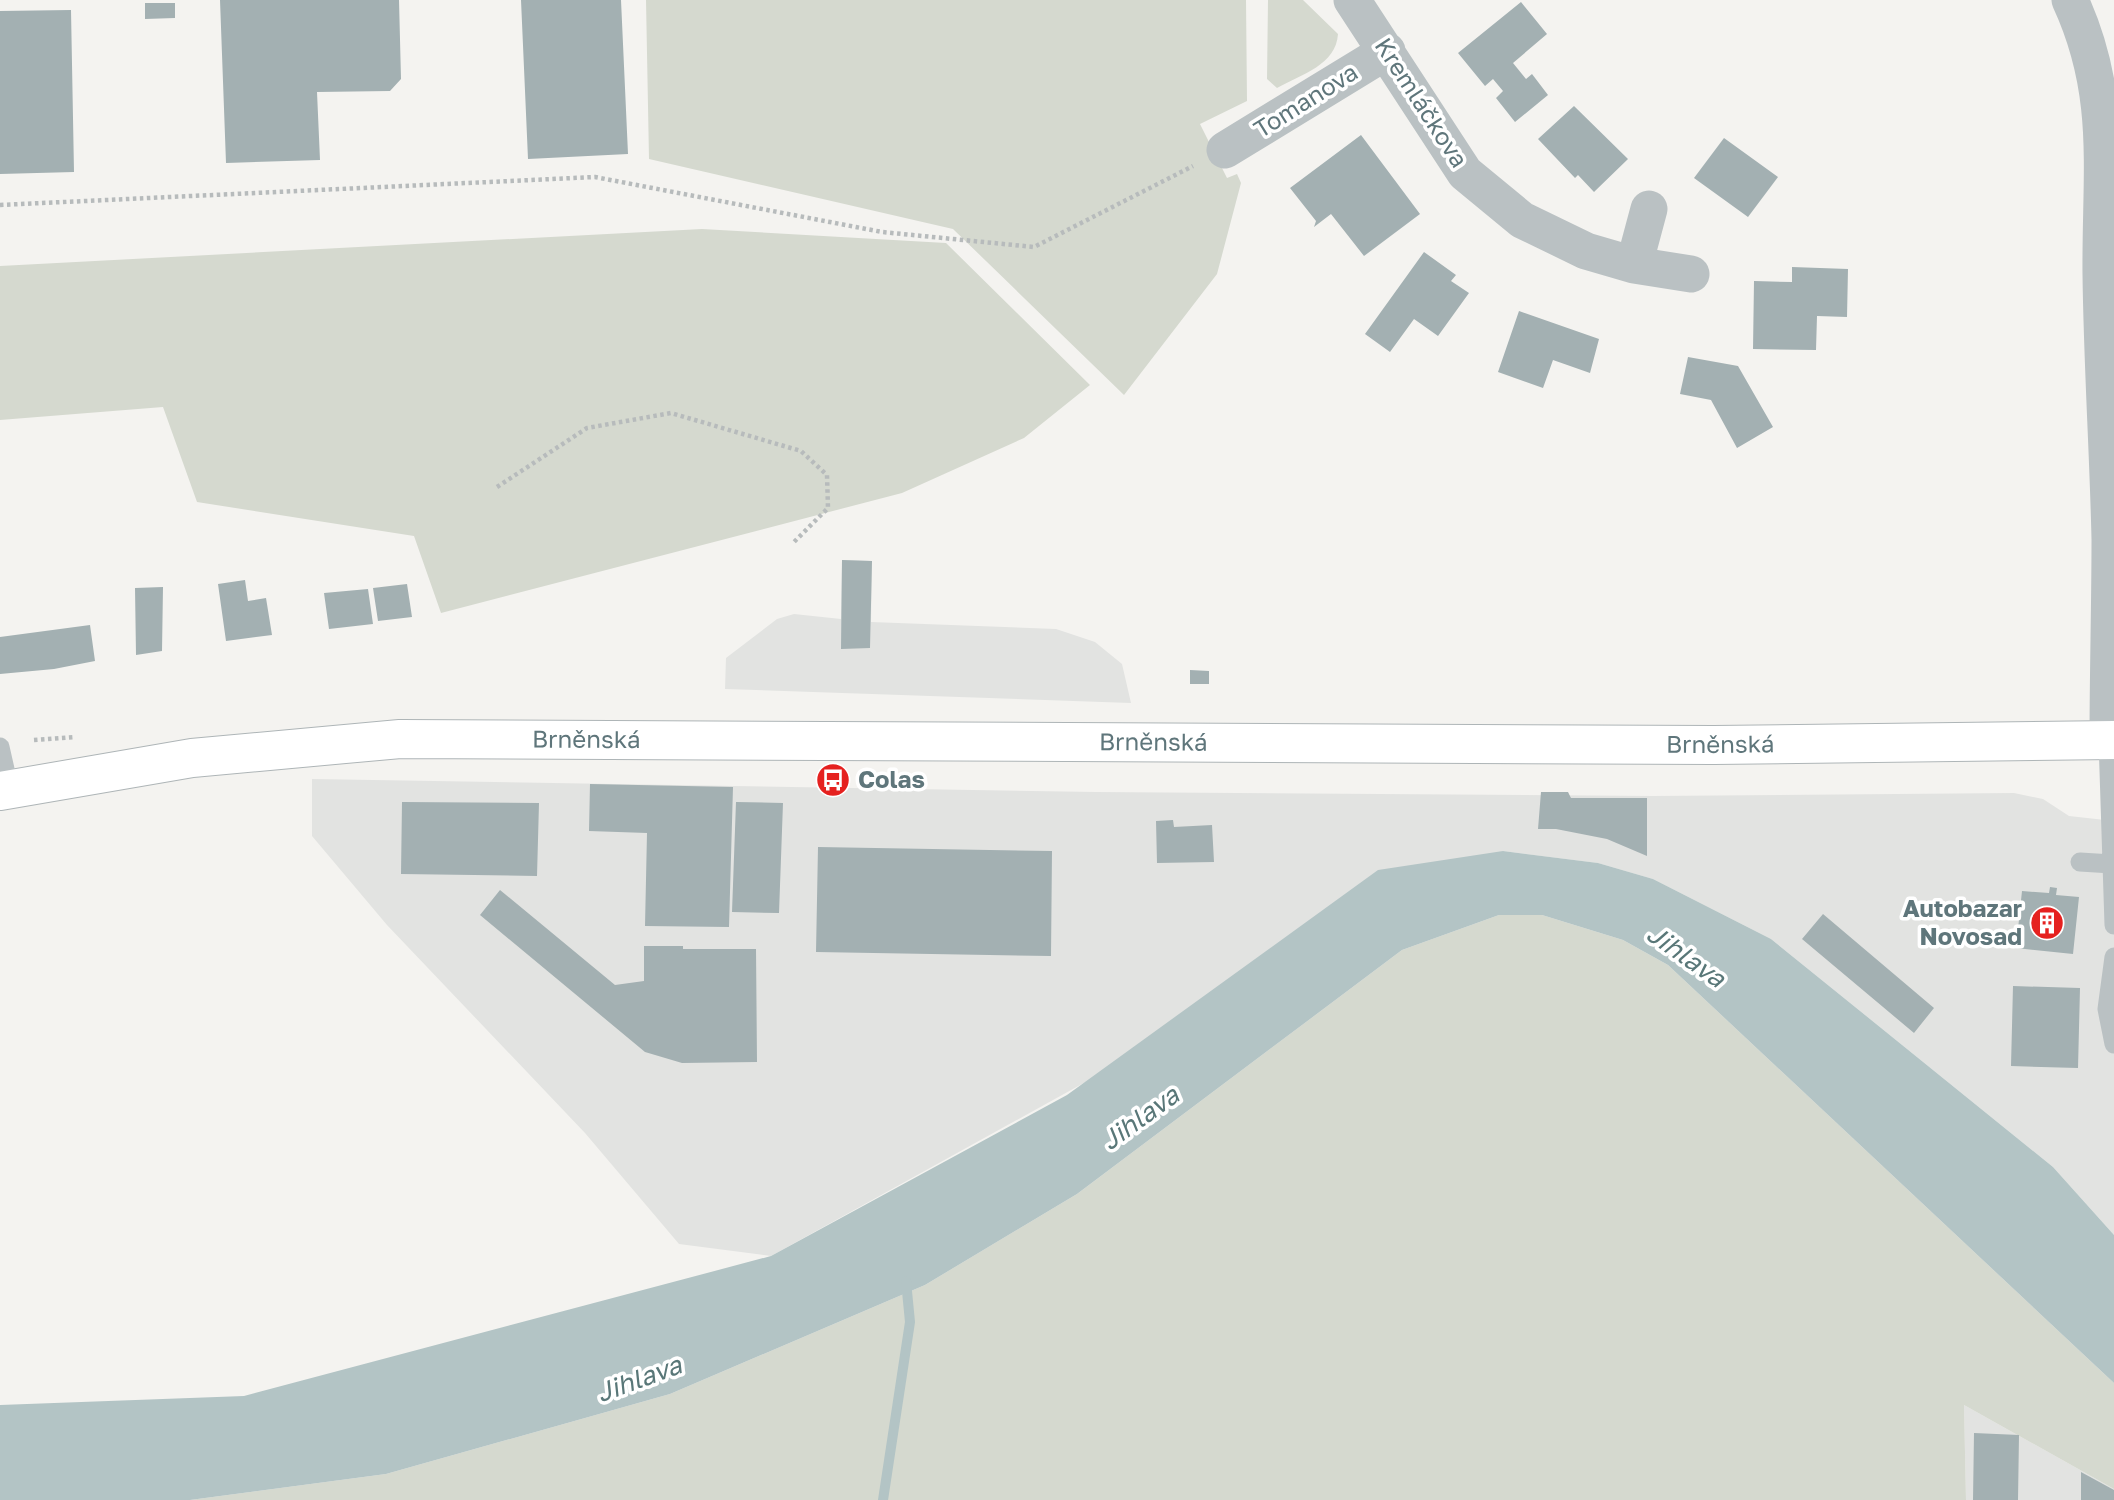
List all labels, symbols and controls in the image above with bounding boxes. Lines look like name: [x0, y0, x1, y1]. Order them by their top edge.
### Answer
street label: Kremláčkova: [1370, 32, 1475, 172]
street label: Tomanova: [1248, 56, 1362, 143]
street label: Brněnská: [532, 724, 641, 753]
street label: Brněnská: [1099, 726, 1208, 756]
street label: Brněnská: [1666, 728, 1775, 758]
bus stop icon: Colas: [814, 761, 852, 799]
place label: Colas: [858, 764, 925, 793]
place label: Autobazar Novosad: [1903, 893, 2022, 950]
building icon: Autobazar Novosad: [2028, 904, 2066, 942]
water label: Jihlava: [1641, 918, 1732, 994]
water label: Jihlava: [1095, 1078, 1186, 1156]
water label: Jihlava: [592, 1348, 687, 1408]

